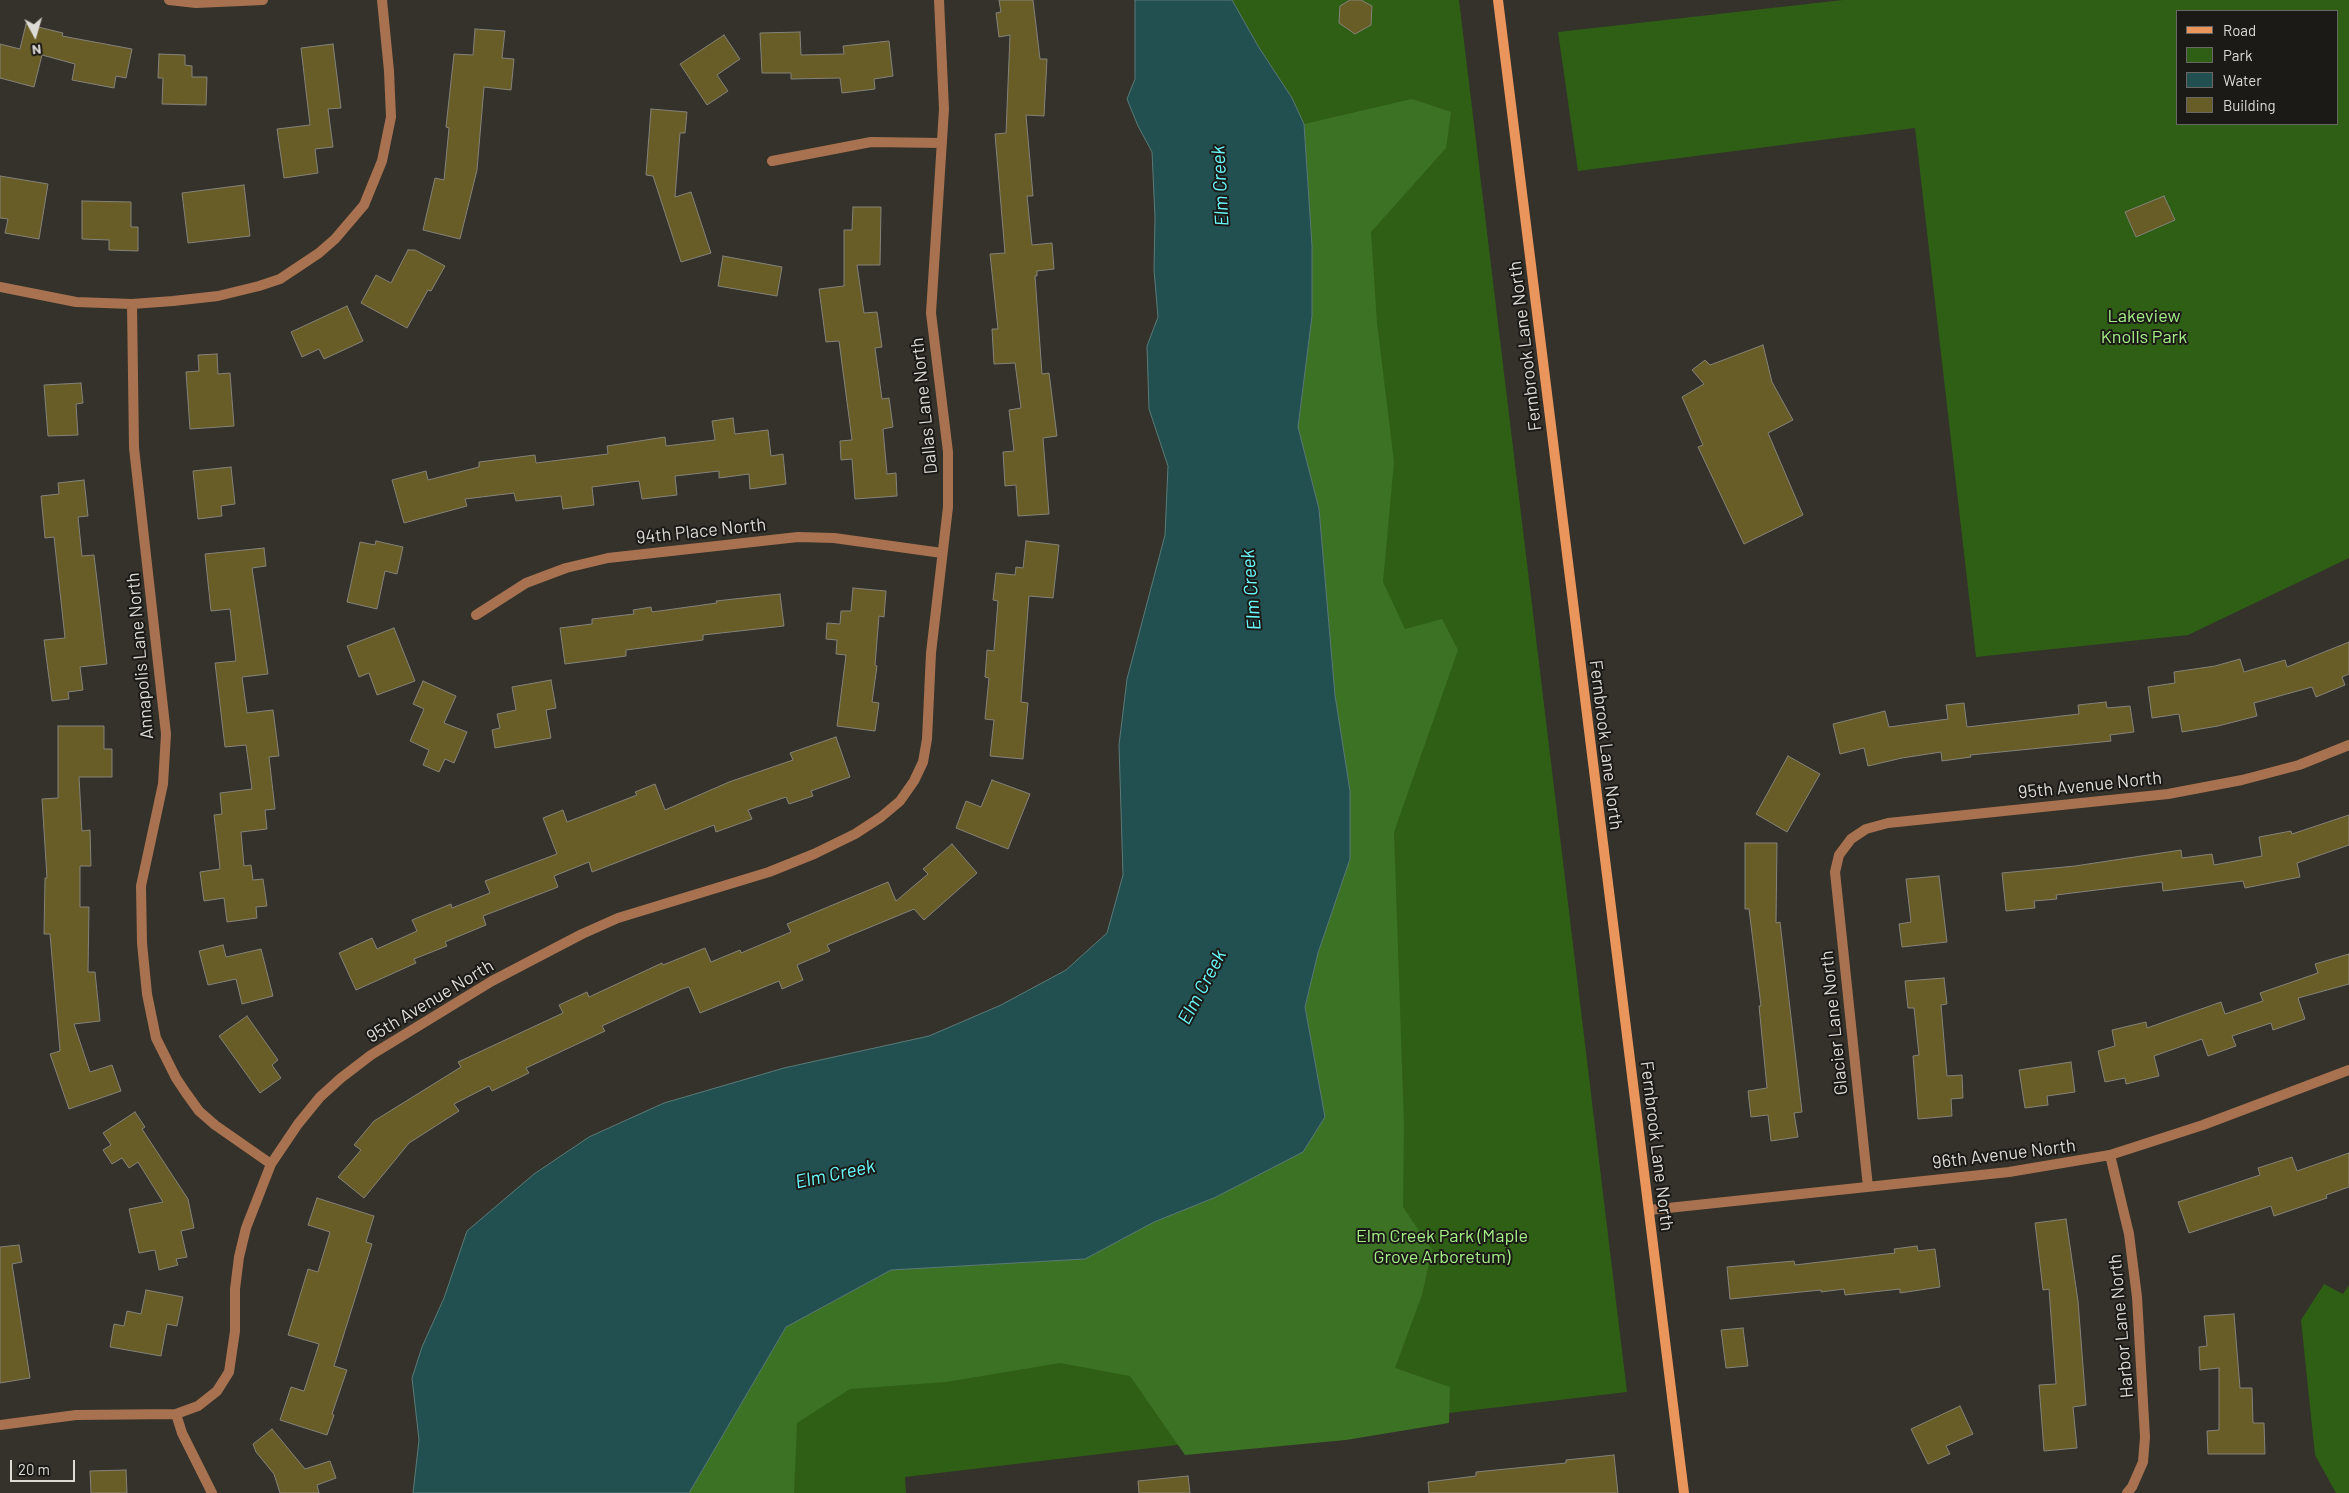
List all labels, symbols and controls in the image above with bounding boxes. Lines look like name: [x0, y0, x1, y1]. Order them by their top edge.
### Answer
north arrow: [10, 10, 60, 60]
legend: [2176, 10, 2339, 125]
text: Road: [2223, 21, 2256, 39]
text: N: [31, 41, 42, 59]
text: Park: [2223, 46, 2252, 64]
text: Water: [2223, 71, 2262, 89]
text: Building: [2223, 96, 2276, 114]
water label: Elm Creek: [1206, 145, 1234, 227]
street label: Fernbrook Lane North: [1504, 260, 1546, 432]
park label: Lakeview Knolls Park: [2101, 305, 2187, 348]
street label: Dallas Lane North: [906, 337, 942, 475]
street label: 94th Place North: [635, 513, 767, 549]
water label: Elm Creek: [1236, 549, 1266, 631]
street label: Annapolis Lane North: [122, 572, 158, 740]
street label: Fernbrook Lane North: [1585, 659, 1627, 831]
street label: 95th Avenue North: [2017, 767, 2163, 803]
water label: Elm Creek: [1173, 946, 1231, 1028]
street label: Glacier Lane North: [1816, 950, 1852, 1096]
street label: 95th Avenue North: [363, 955, 497, 1047]
street label: Fernbrook Lane North: [1636, 1060, 1678, 1232]
street label: 96th Avenue North: [1931, 1134, 2077, 1174]
water label: Elm Creek: [793, 1154, 877, 1194]
park label: Elm Creek Park (Maple Grove Arboretum): [1356, 1225, 1528, 1268]
street label: Harbor Lane North: [2104, 1253, 2138, 1399]
scale bar: [12, 1450, 78, 1482]
text: 20 m: [18, 1460, 50, 1478]

